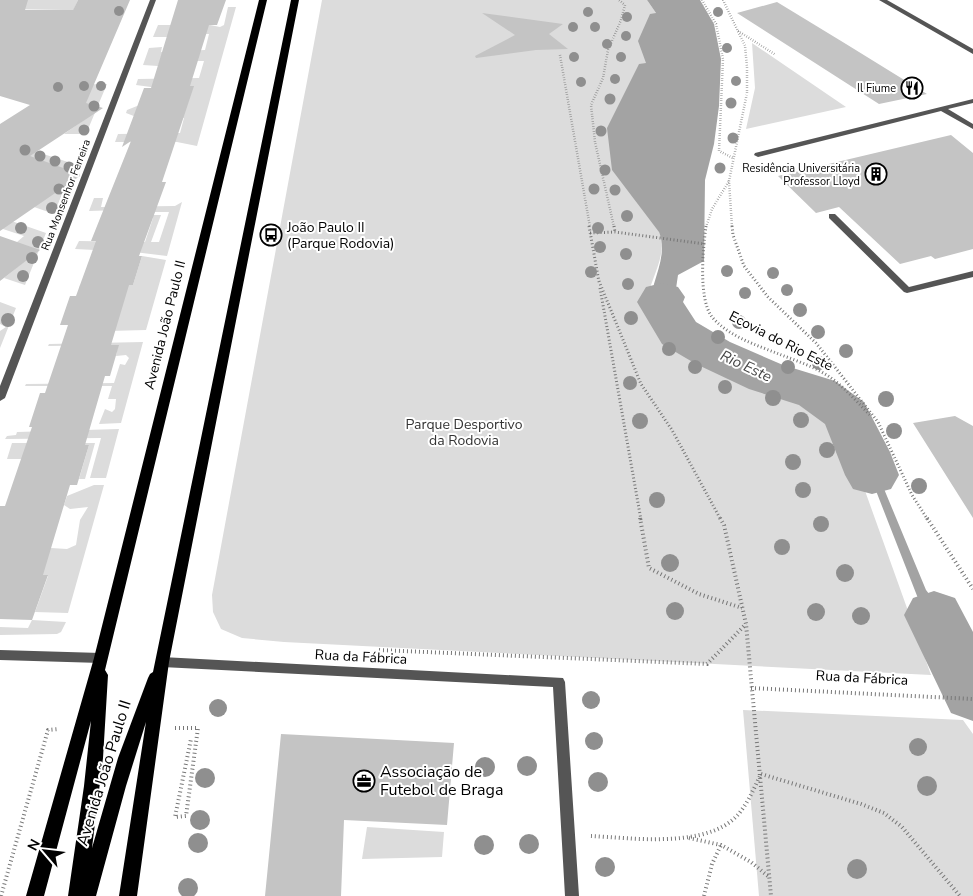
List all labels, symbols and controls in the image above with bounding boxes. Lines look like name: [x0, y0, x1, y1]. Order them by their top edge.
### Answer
restaurant icon: Il Fiume: [900, 76, 924, 100]
place label: Il Fiume: [857, 81, 896, 96]
street label: Rua Monsenhor Ferreira: [38, 137, 94, 253]
place label: Residência Universitária Professor Lloyd: [742, 161, 860, 189]
building icon: Residência Universitária Professor Lloyd: [864, 162, 888, 186]
place label: João Paulo II (Parque Rodovia): [286, 218, 395, 253]
bus stop icon: João Paulo II (Parque Rodovia): [259, 223, 283, 247]
street label: Avenida João Paulo II: [140, 259, 190, 391]
street label: Ecovia do Rio Este: [726, 308, 836, 374]
water label: Rio Este: [717, 346, 775, 386]
park label: Parque Desportivo da Rodovia: [406, 415, 523, 450]
street label: Rua da Fábrica: [314, 645, 408, 669]
street label: Rua da Fábrica: [815, 666, 909, 690]
street label: Avenida João Paulo II: [71, 697, 137, 849]
place label: Associação de Futebol de Braga: [380, 761, 503, 801]
office icon: Associação de Futebol de Braga: [352, 769, 376, 793]
north arrow: [20, 826, 70, 876]
text: N: [23, 836, 45, 854]

